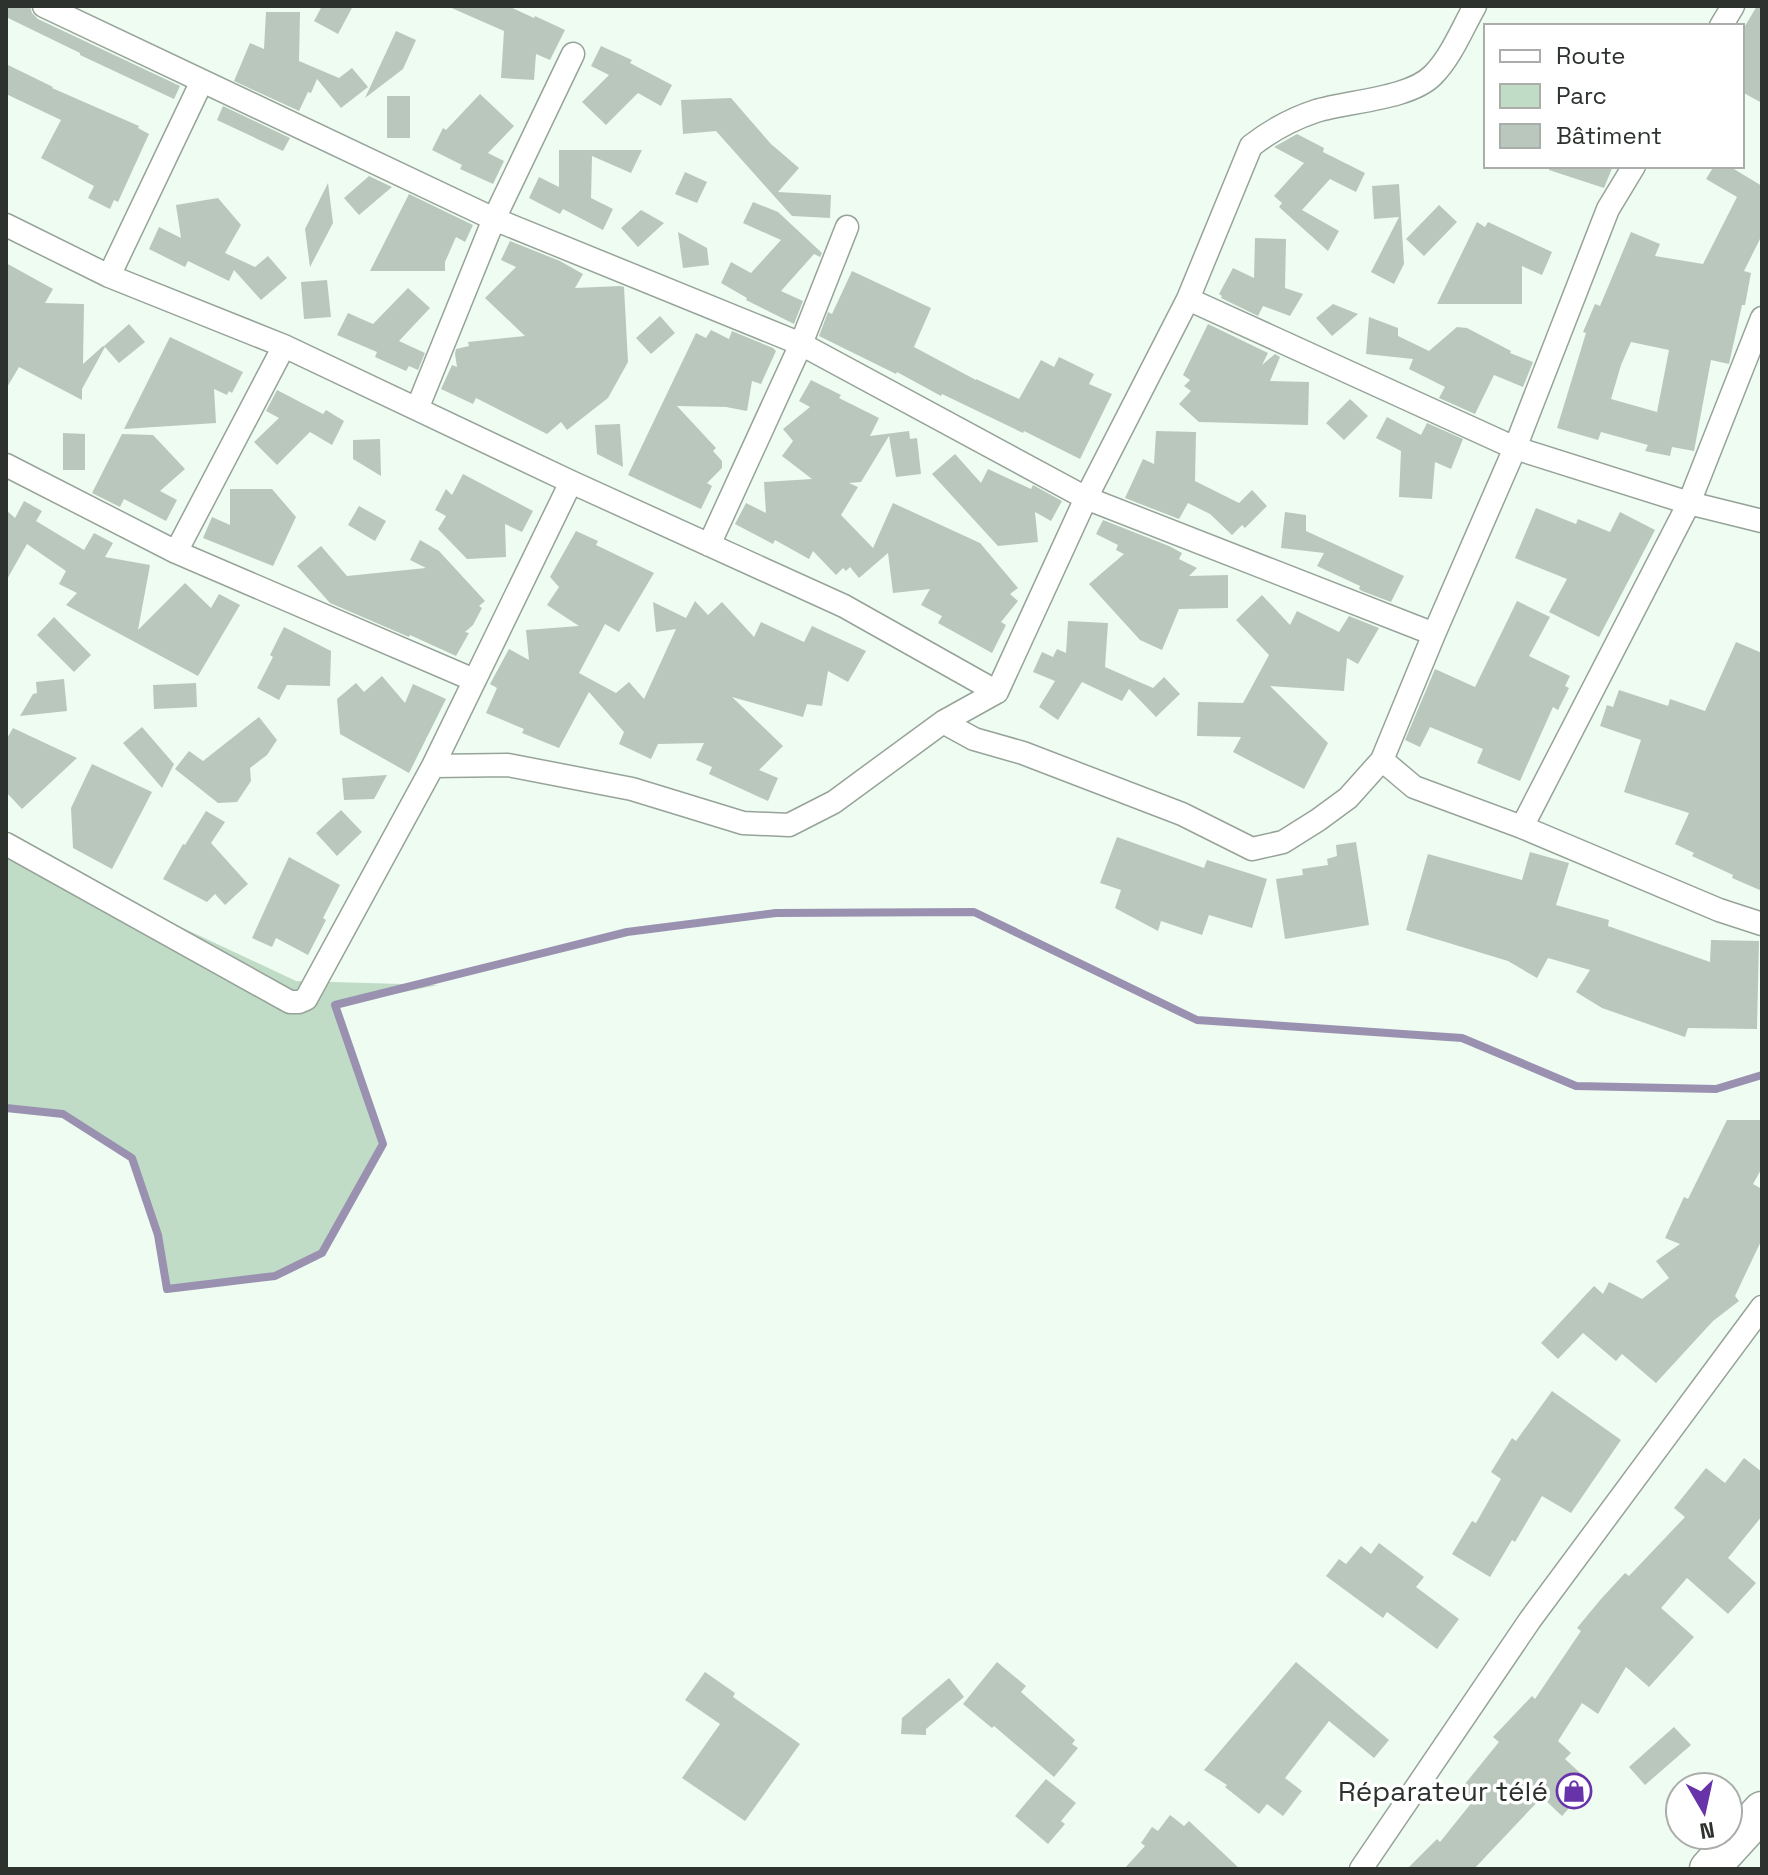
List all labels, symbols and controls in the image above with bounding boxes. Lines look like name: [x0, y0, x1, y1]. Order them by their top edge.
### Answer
legend: [1484, 24, 1744, 168]
text: Route: [1556, 40, 1625, 71]
text: Parc: [1556, 80, 1607, 111]
text: Bâtiment: [1556, 120, 1662, 151]
north arrow: [1664, 1771, 1744, 1851]
shop icon: Réparateur télé: [1555, 1772, 1593, 1810]
place label: Réparateur télé: [1338, 1773, 1548, 1809]
text: N: [1698, 1816, 1717, 1846]

